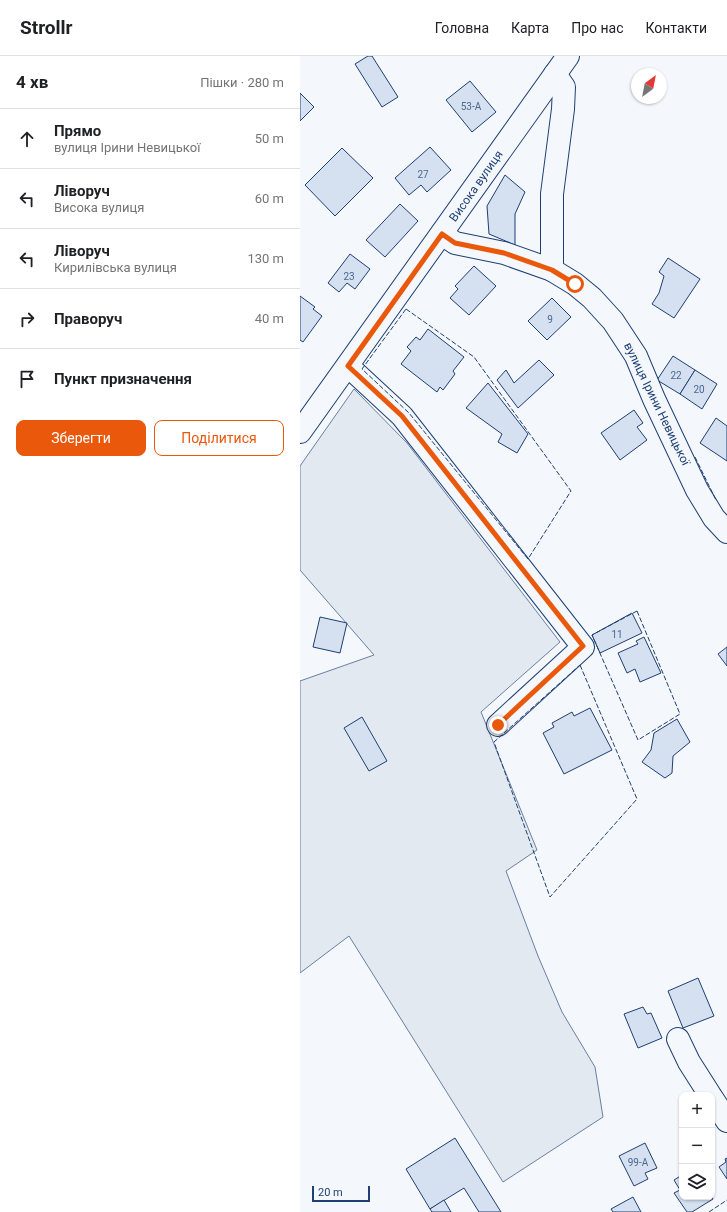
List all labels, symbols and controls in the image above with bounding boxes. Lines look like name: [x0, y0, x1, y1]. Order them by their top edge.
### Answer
text: Strollr: [20, 16, 73, 39]
text: Головна: [435, 20, 489, 36]
text: Карта: [511, 20, 549, 36]
text: Про нас: [571, 20, 624, 36]
text: Контакти: [646, 20, 707, 36]
north arrow: [631, 68, 667, 104]
text: 4 хв: [16, 72, 48, 92]
text: Пішки · 280 m: [200, 75, 284, 90]
house number: 53-А: [461, 101, 482, 112]
text: Прямо: [54, 122, 101, 140]
icon: ahead: [16, 128, 38, 150]
text: 50 m: [255, 131, 284, 146]
text: вулиця Ірини Невицької: [54, 140, 200, 155]
street label: Висока вулиця: [446, 148, 506, 224]
house number: 27: [417, 169, 429, 180]
text: Ліворуч: [54, 182, 110, 200]
icon: left: [16, 188, 38, 210]
text: 60 m: [255, 191, 284, 206]
text: Висока вулиця: [54, 200, 144, 215]
text: Ліворуч: [54, 242, 110, 260]
icon: left: [16, 248, 38, 270]
text: 130 m: [247, 251, 284, 266]
text: Кирилівська вулиця: [54, 260, 177, 275]
house number: 23: [343, 271, 355, 282]
route start: [566, 275, 584, 293]
icon: right: [16, 308, 38, 330]
text: Праворуч: [54, 310, 122, 328]
text: 40 m: [255, 311, 284, 326]
house number: 9: [547, 314, 553, 325]
street label: вулиця Ірини Невицької: [621, 340, 693, 469]
icon: arrive: [16, 368, 38, 390]
text: Пункт призначення: [54, 370, 192, 388]
house number: 22: [670, 370, 682, 381]
house number: 20: [693, 384, 705, 395]
button: Зберегти: [16, 420, 146, 456]
button: Поділитися: [154, 420, 284, 456]
house number: 11: [611, 629, 623, 640]
route end: [489, 716, 507, 734]
map controls: [679, 1092, 715, 1200]
button: +: [679, 1092, 715, 1128]
button: −: [679, 1128, 715, 1164]
house number: 99-А: [628, 1157, 649, 1168]
button: layers: [679, 1164, 715, 1200]
scale bar: [312, 1184, 370, 1203]
text: 20 m: [318, 1186, 343, 1199]

